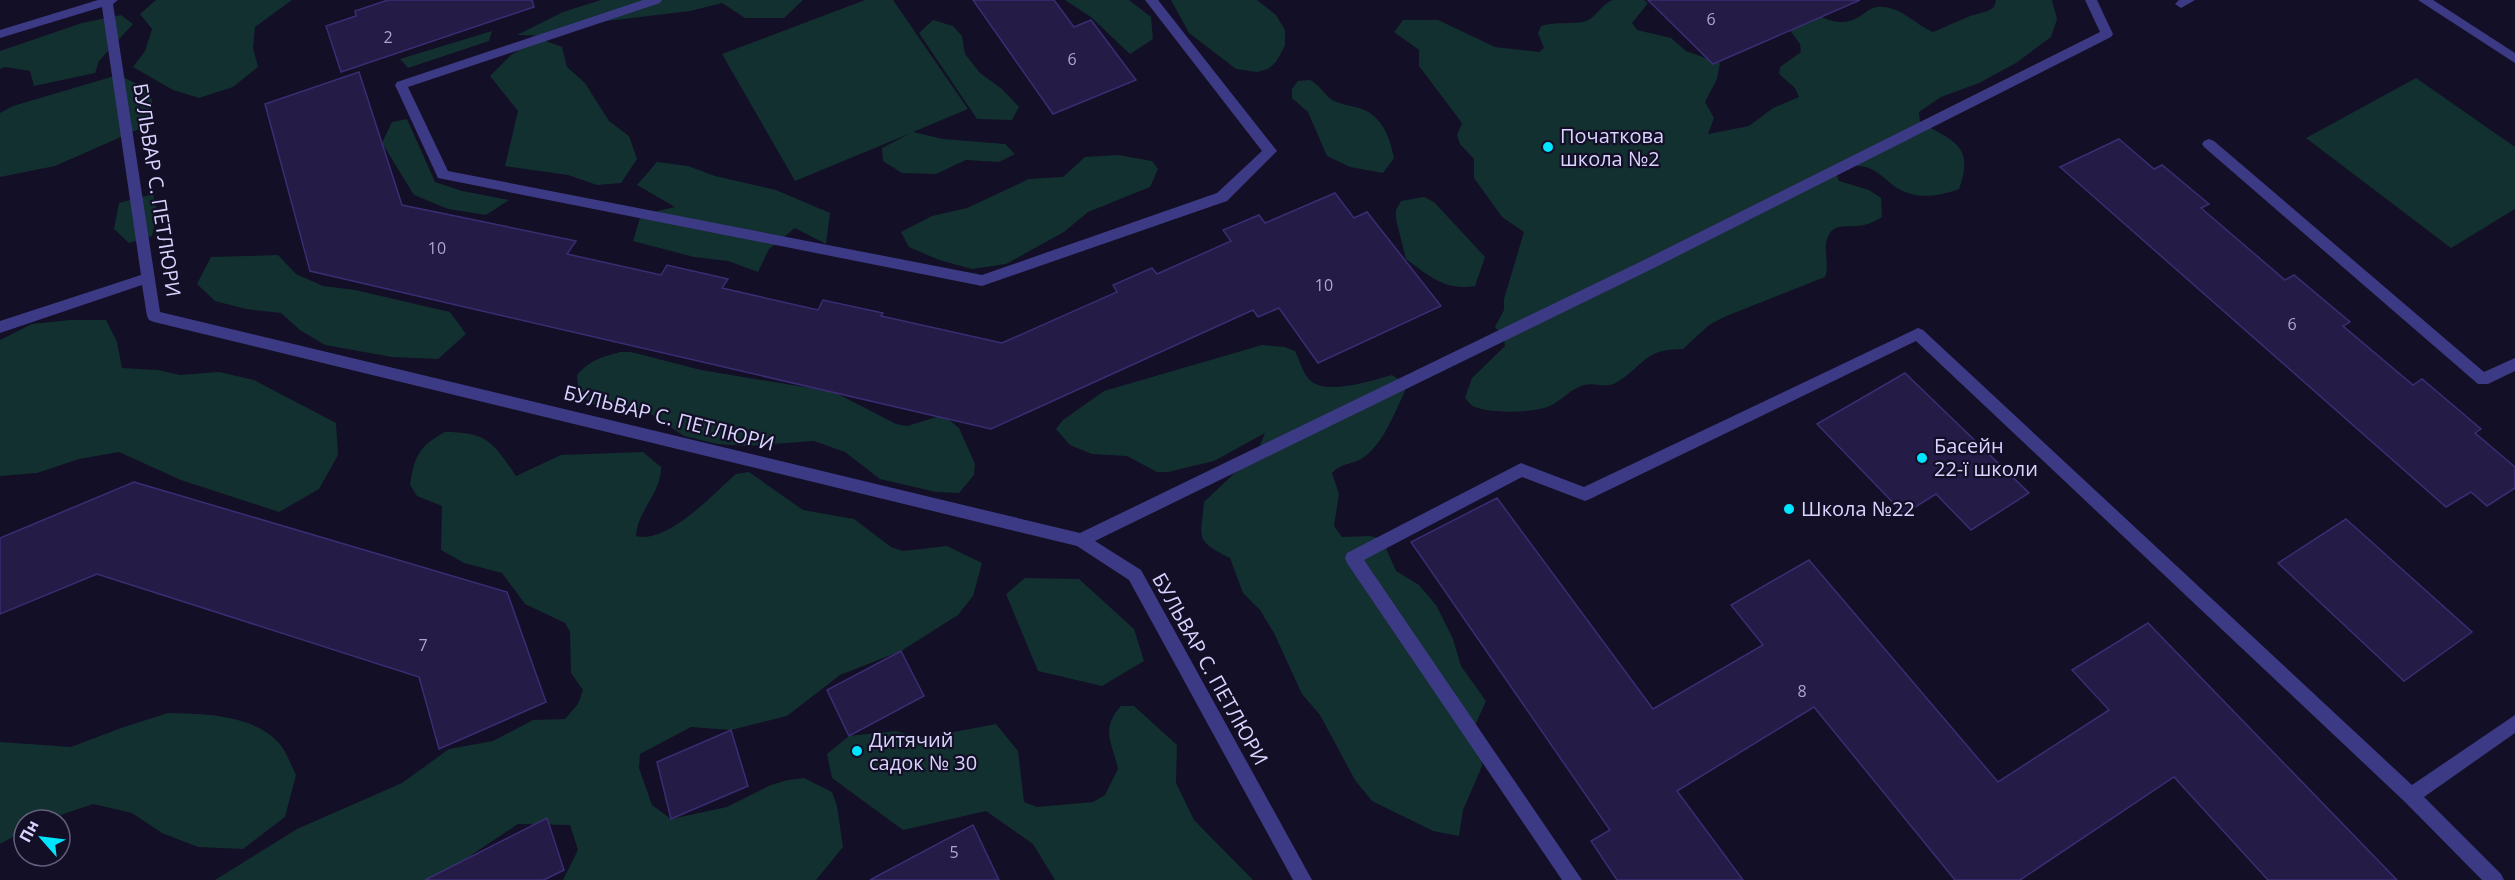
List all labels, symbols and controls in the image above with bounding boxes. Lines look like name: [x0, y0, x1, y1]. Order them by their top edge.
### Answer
house number: 6: [1706, 8, 1716, 30]
house number: 2: [383, 26, 393, 48]
house number: 6: [1067, 48, 1077, 70]
street label: БУЛЬВАР C. ПЕТЛЮРИ: [127, 81, 188, 299]
place label: Початкова школа №2: [1560, 122, 1664, 172]
marker: Початкова школа №2: [1541, 140, 1555, 154]
house number: 10: [428, 237, 446, 259]
house number: 10: [1315, 274, 1333, 296]
house number: 6: [2287, 313, 2297, 335]
street label: БУЛЬВАР C. ПЕТЛЮРИ: [561, 378, 777, 457]
place label: Басейн 22-ї школи: [1934, 432, 2038, 482]
marker: Басейн 22-ї школи: [1915, 451, 1929, 465]
place label: Школа №22: [1801, 495, 1915, 522]
marker: Школа №22: [1782, 502, 1796, 516]
street label: БУЛЬВАР C. ПЕТЛЮРИ: [1146, 568, 1275, 770]
house number: 7: [418, 634, 428, 656]
house number: 8: [1797, 680, 1807, 702]
place label: Дитячий садок № 30: [869, 726, 977, 776]
marker: Дитячий садок № 30: [850, 744, 864, 758]
north arrow: [12, 808, 72, 868]
text: Пн: [14, 816, 44, 846]
house number: 5: [949, 841, 959, 863]

